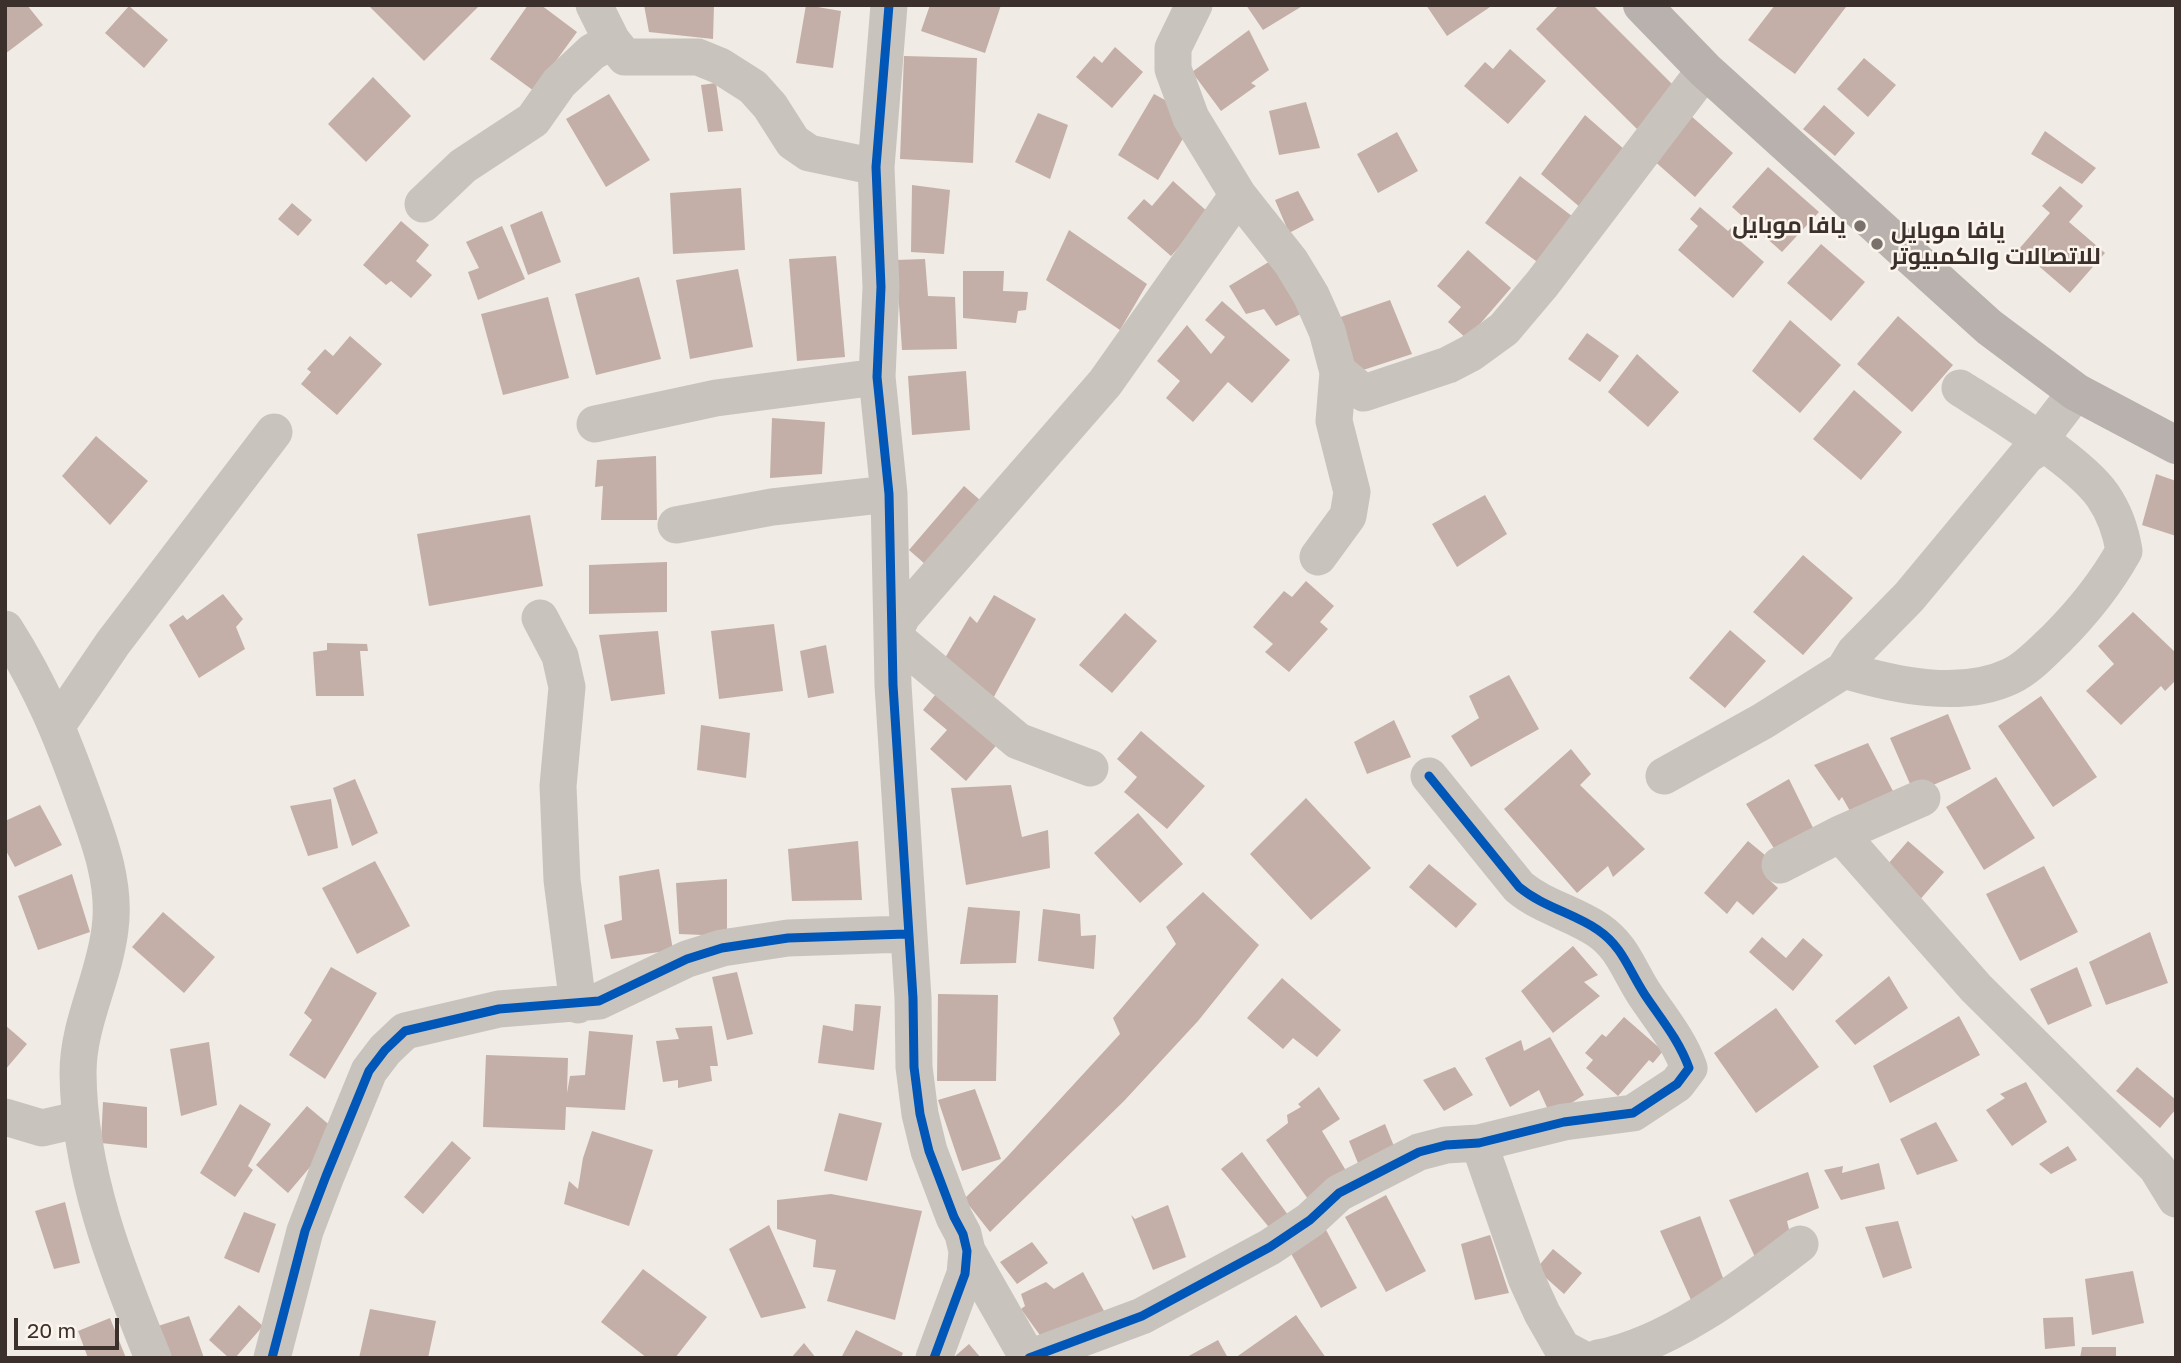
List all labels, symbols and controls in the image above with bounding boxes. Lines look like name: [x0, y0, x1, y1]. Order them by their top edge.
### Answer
place label: يافا موبايل: [1732, 212, 1846, 240]
place label: يافا موبايل للاتصالات والكمبيوتر: [1891, 217, 2101, 271]
marker: يافا موبايل: [1852, 218, 1868, 234]
marker: يافا موبايل للاتصالات والكمبيوتر: [1869, 236, 1885, 252]
scale bar: [18, 1304, 122, 1348]
text: 20 m: [27, 1317, 76, 1343]

